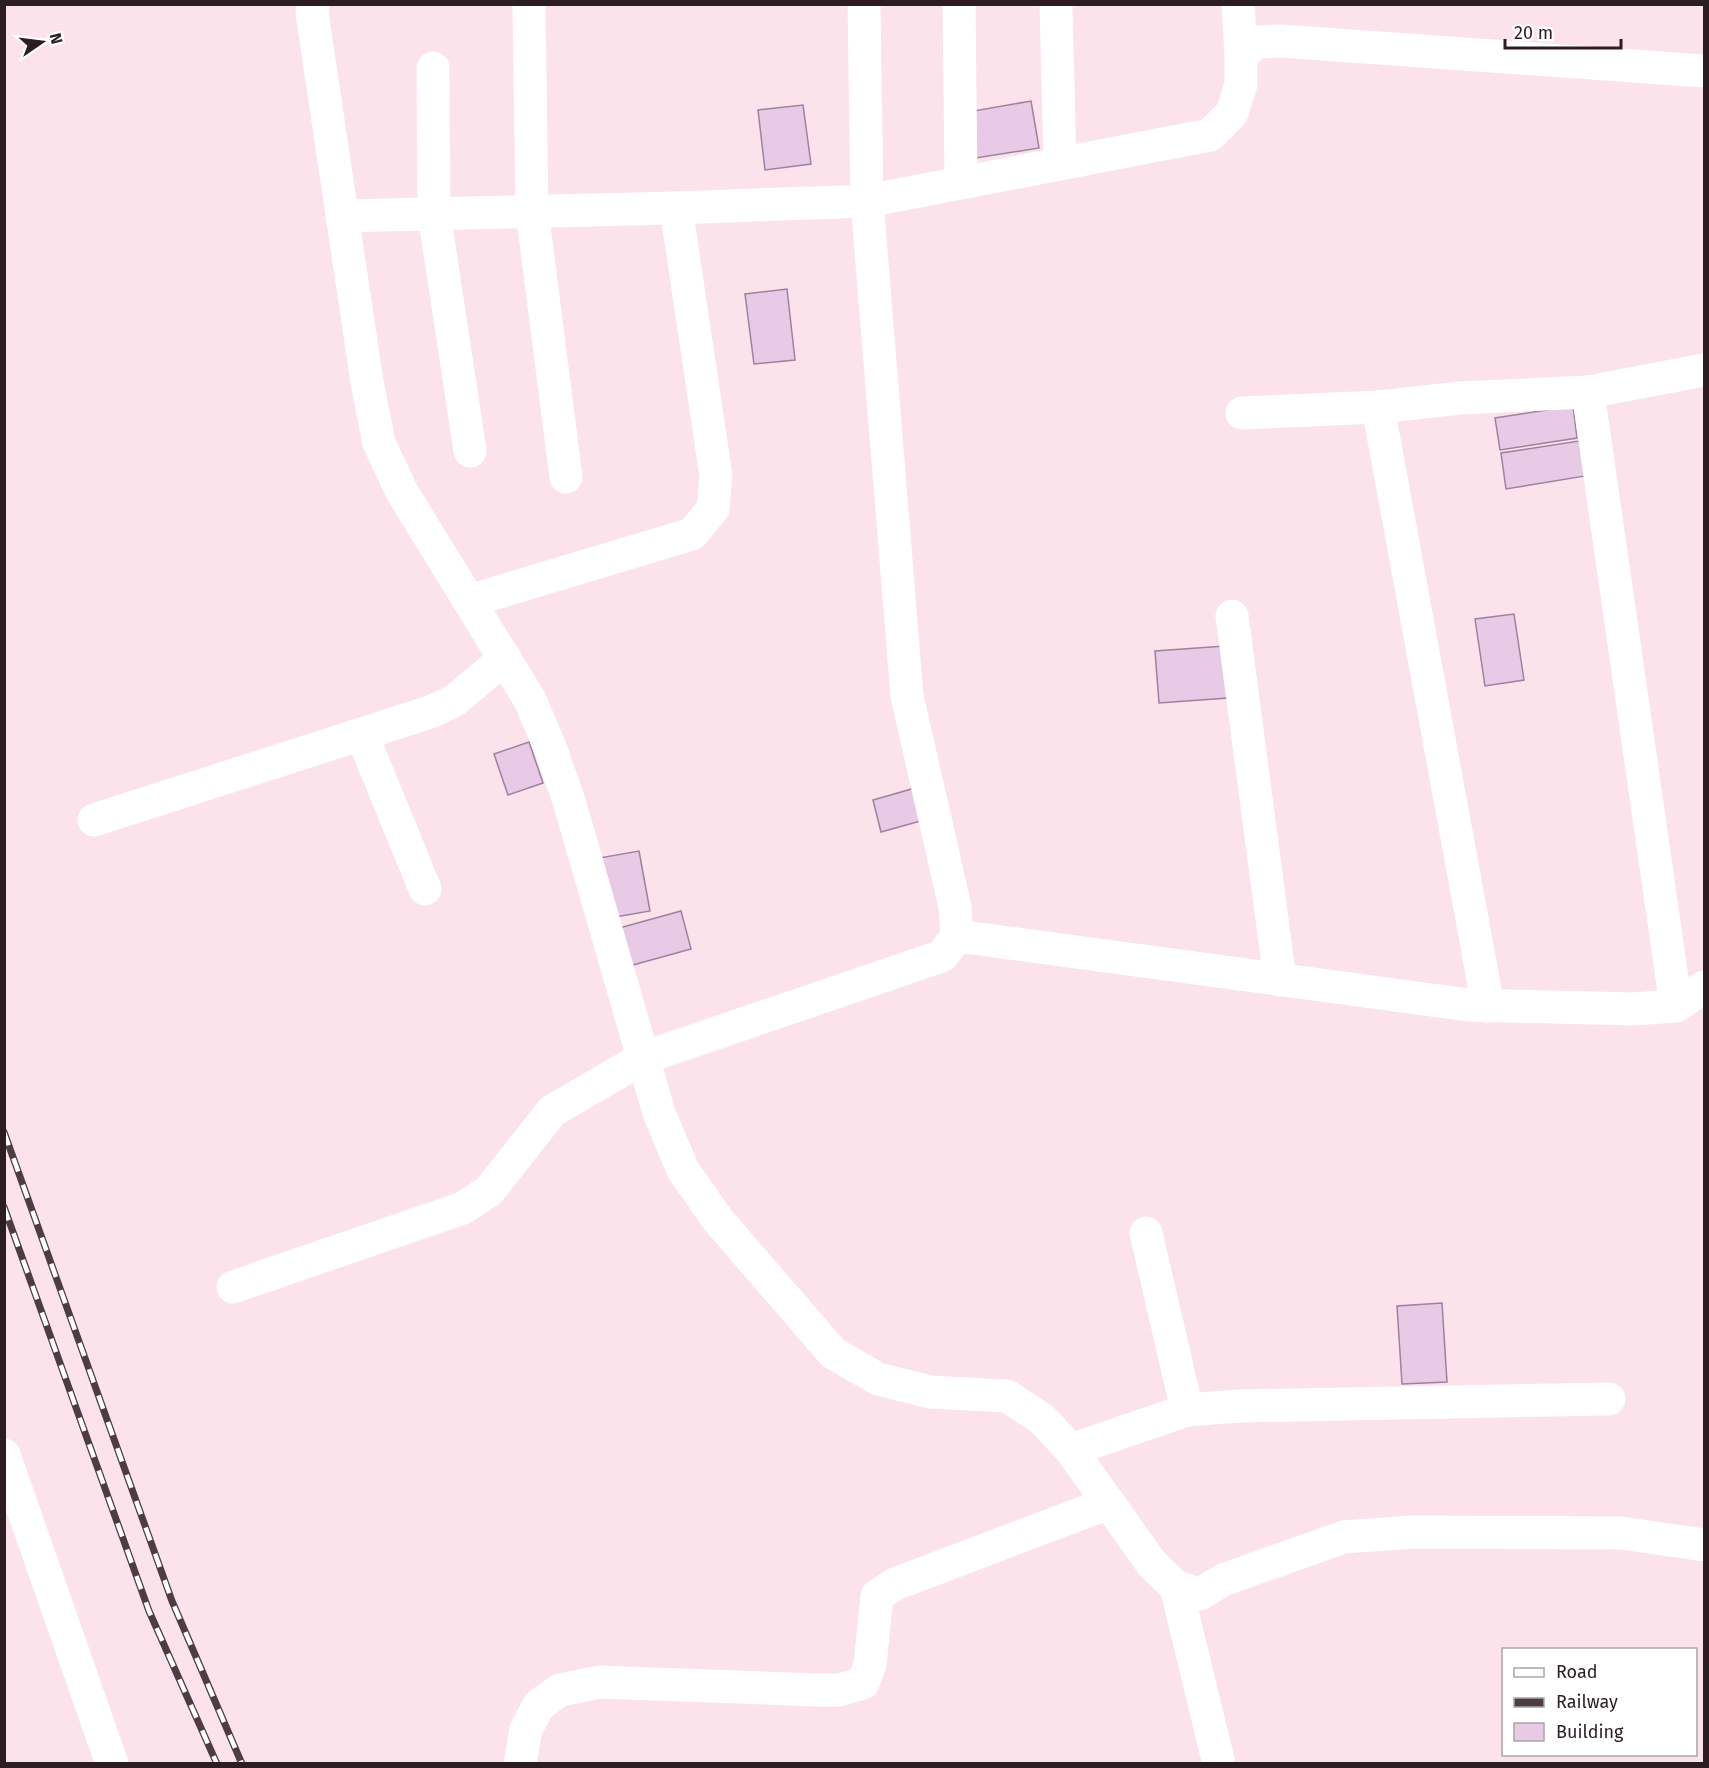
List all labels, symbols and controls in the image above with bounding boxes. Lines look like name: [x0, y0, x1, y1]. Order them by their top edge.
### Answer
north arrow: [12, 12, 72, 72]
scale bar: [1505, 12, 1620, 50]
text: 20 m: [1514, 22, 1553, 44]
text: N: [46, 31, 67, 46]
legend: [1502, 1648, 1697, 1756]
text: Road: [1556, 1661, 1598, 1683]
text: Railway: [1556, 1691, 1618, 1713]
text: Building: [1556, 1721, 1624, 1743]

